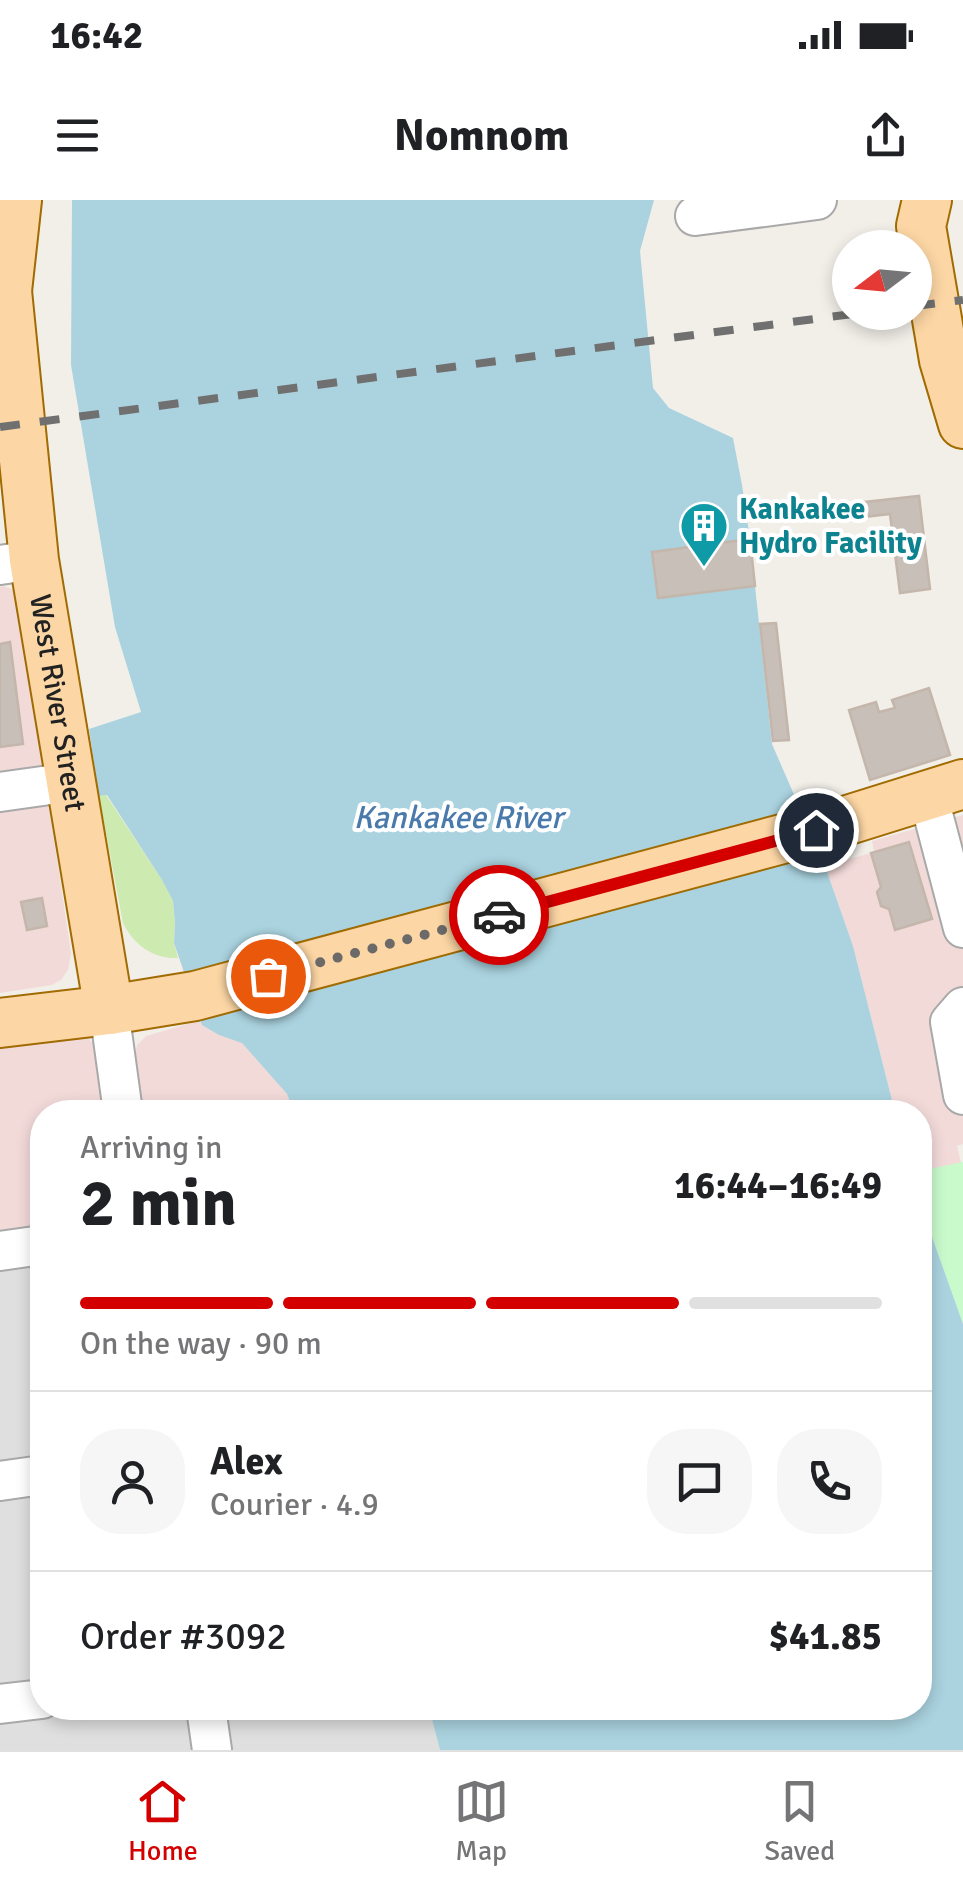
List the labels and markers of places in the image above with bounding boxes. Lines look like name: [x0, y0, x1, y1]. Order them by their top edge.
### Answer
place label: Kankakee Hydro Facility: [739, 491, 922, 562]
building icon: Kankakee Hydro Facility: [678, 500, 730, 568]
pin: [774, 788, 859, 873]
pin: [226, 934, 311, 1019]

